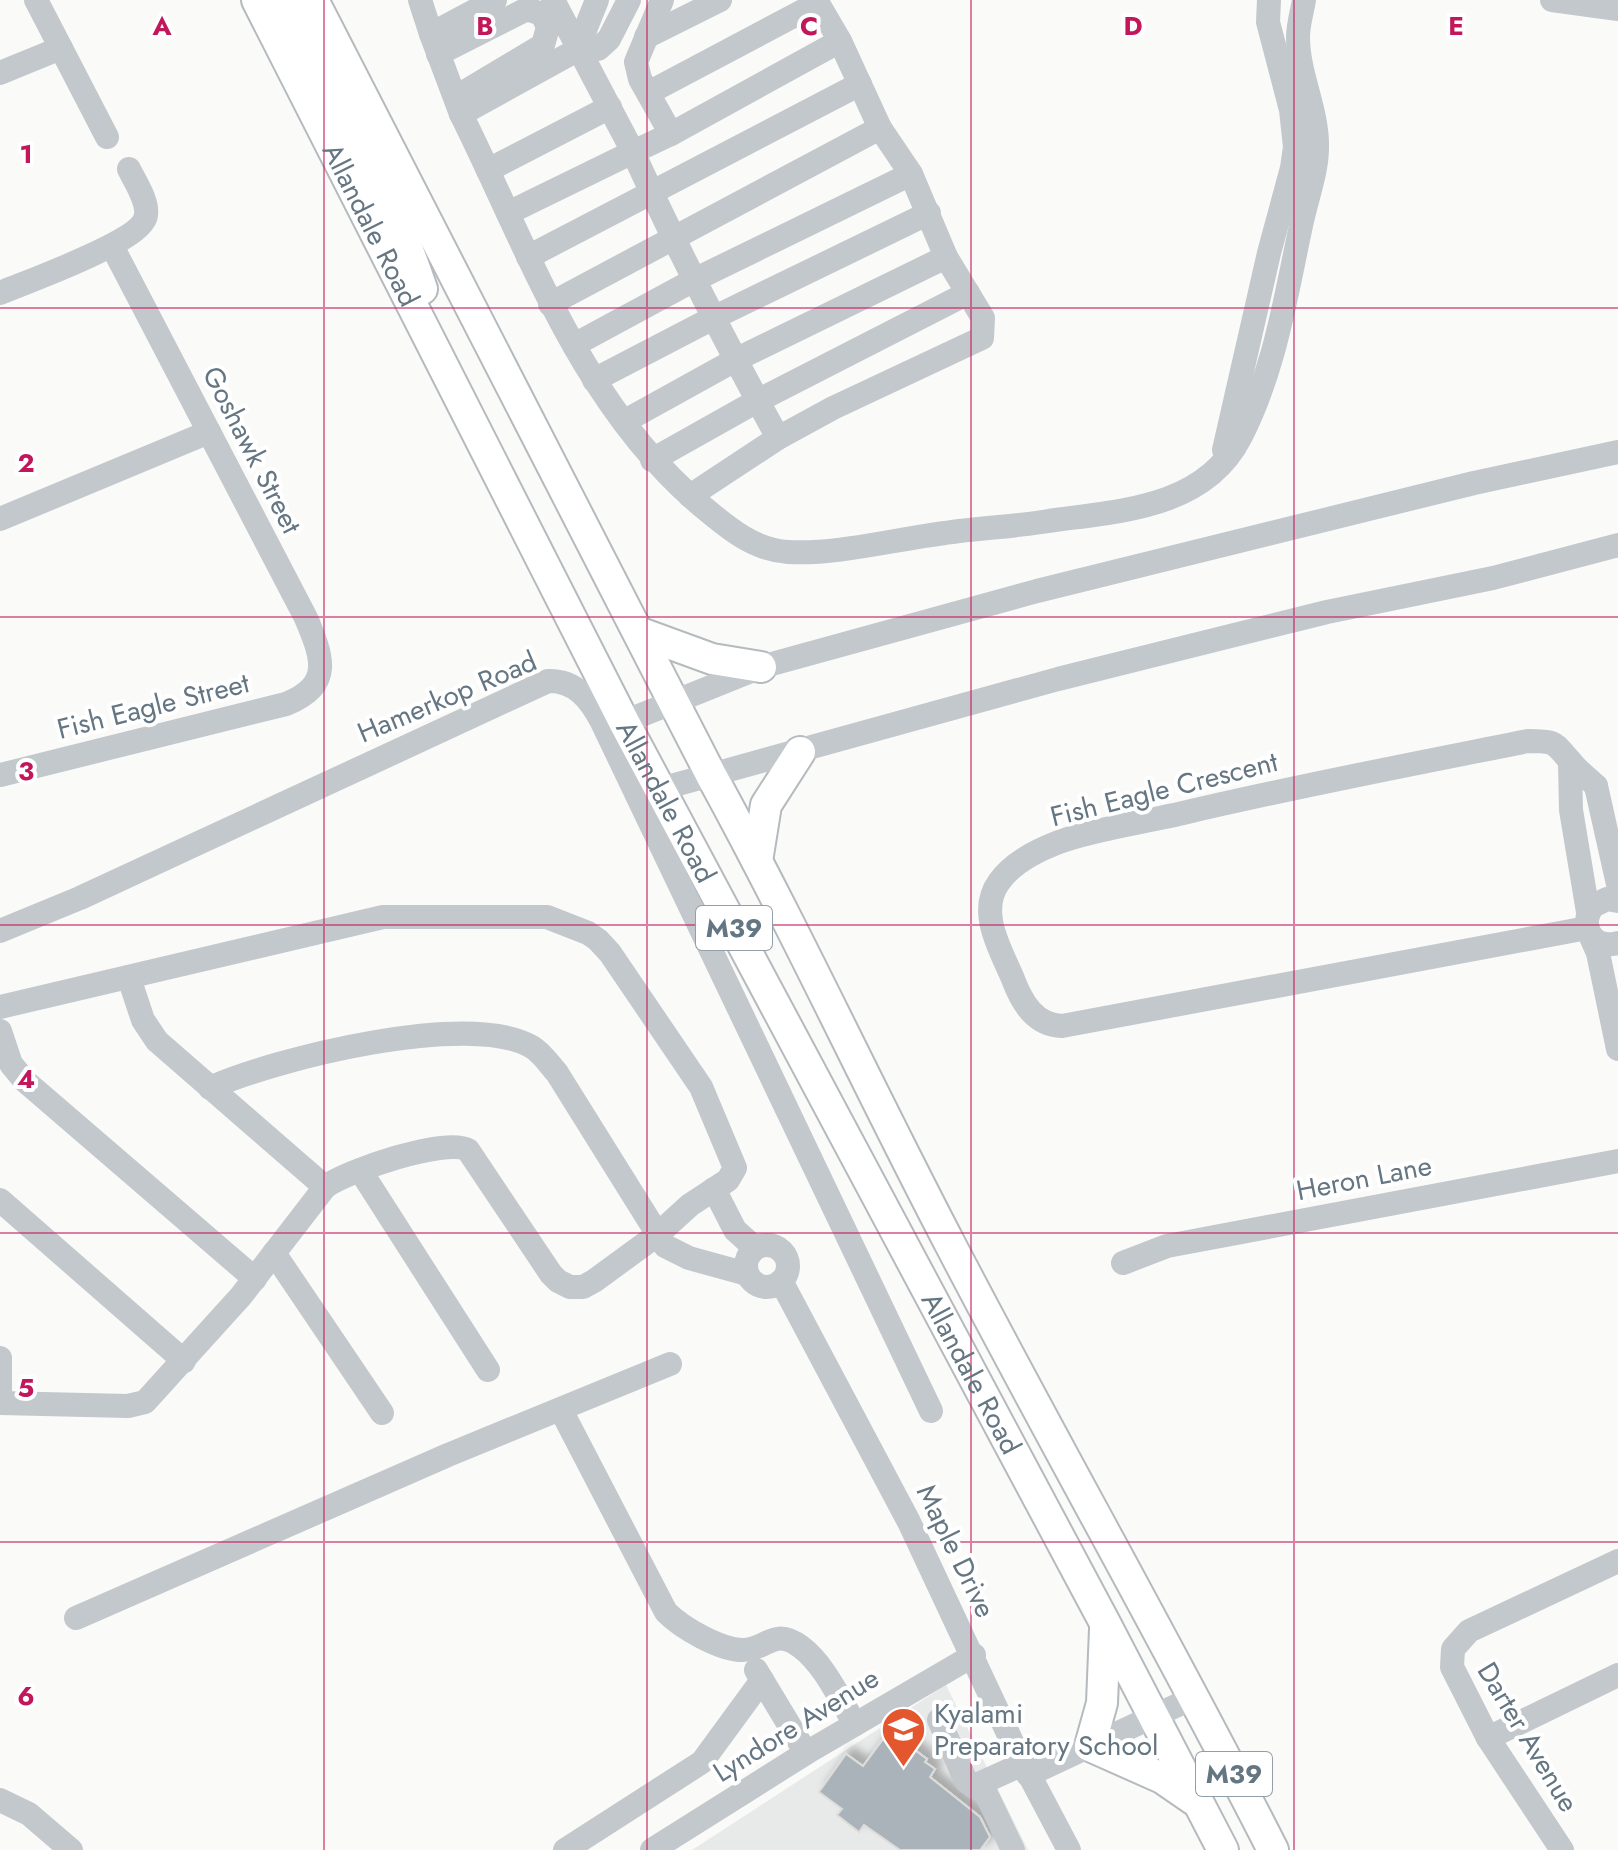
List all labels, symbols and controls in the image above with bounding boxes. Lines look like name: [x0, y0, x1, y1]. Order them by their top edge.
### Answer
text: A: [151, 7, 172, 45]
text: B: [476, 7, 494, 45]
text: C: [800, 7, 818, 45]
text: D: [1123, 7, 1143, 45]
text: E: [1448, 7, 1464, 45]
text: 1: [19, 135, 33, 173]
street label: Allandale Road: [312, 136, 430, 314]
street label: Goshawk Street: [192, 359, 312, 541]
text: 2: [17, 444, 35, 482]
street label: Hamerkop Road: [351, 641, 543, 753]
street label: Fish Eagle Street: [53, 662, 254, 750]
street label: Allandale Road: [606, 713, 727, 890]
street label: Fish Eagle Crescent: [1046, 741, 1282, 837]
text: 3: [18, 752, 34, 790]
road number: M39: [696, 906, 772, 950]
text: 4: [17, 1060, 35, 1098]
street label: Heron Lane: [1293, 1145, 1435, 1211]
street label: Allandale Road: [911, 1285, 1032, 1462]
text: 5: [18, 1369, 34, 1407]
street label: Maple Drive: [906, 1477, 1006, 1625]
street label: Darter Avenue: [1467, 1654, 1589, 1820]
street label: Lyndore Avenue: [705, 1658, 887, 1792]
text: 6: [17, 1677, 35, 1715]
place label: Kyalami Preparatory School: [934, 1693, 1159, 1766]
school or university icon: Kyalami Preparatory School: [879, 1705, 927, 1768]
road number: M39: [1196, 1752, 1272, 1796]

